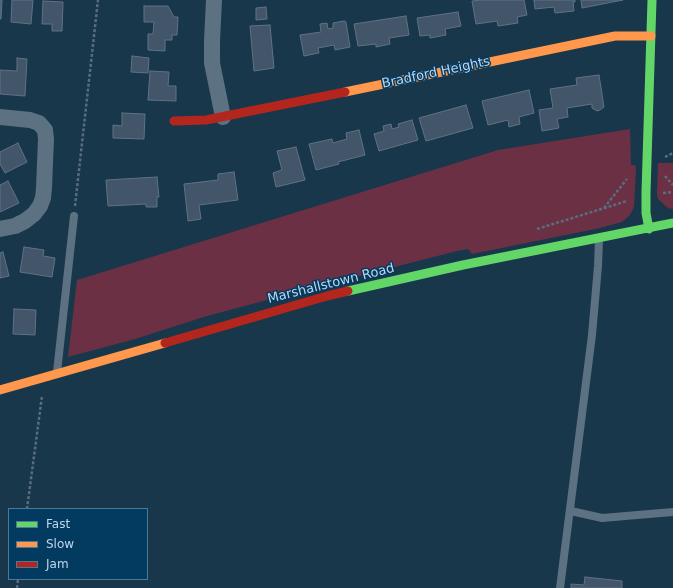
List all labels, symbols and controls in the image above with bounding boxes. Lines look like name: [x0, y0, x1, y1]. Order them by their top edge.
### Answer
street label: Bradford Heights: [380, 54, 492, 92]
street label: Marshallstown Road: [266, 261, 396, 307]
legend: [8, 508, 148, 580]
text: Fast: [46, 517, 70, 531]
text: Slow: [46, 537, 74, 551]
text: Jam: [46, 557, 69, 571]

